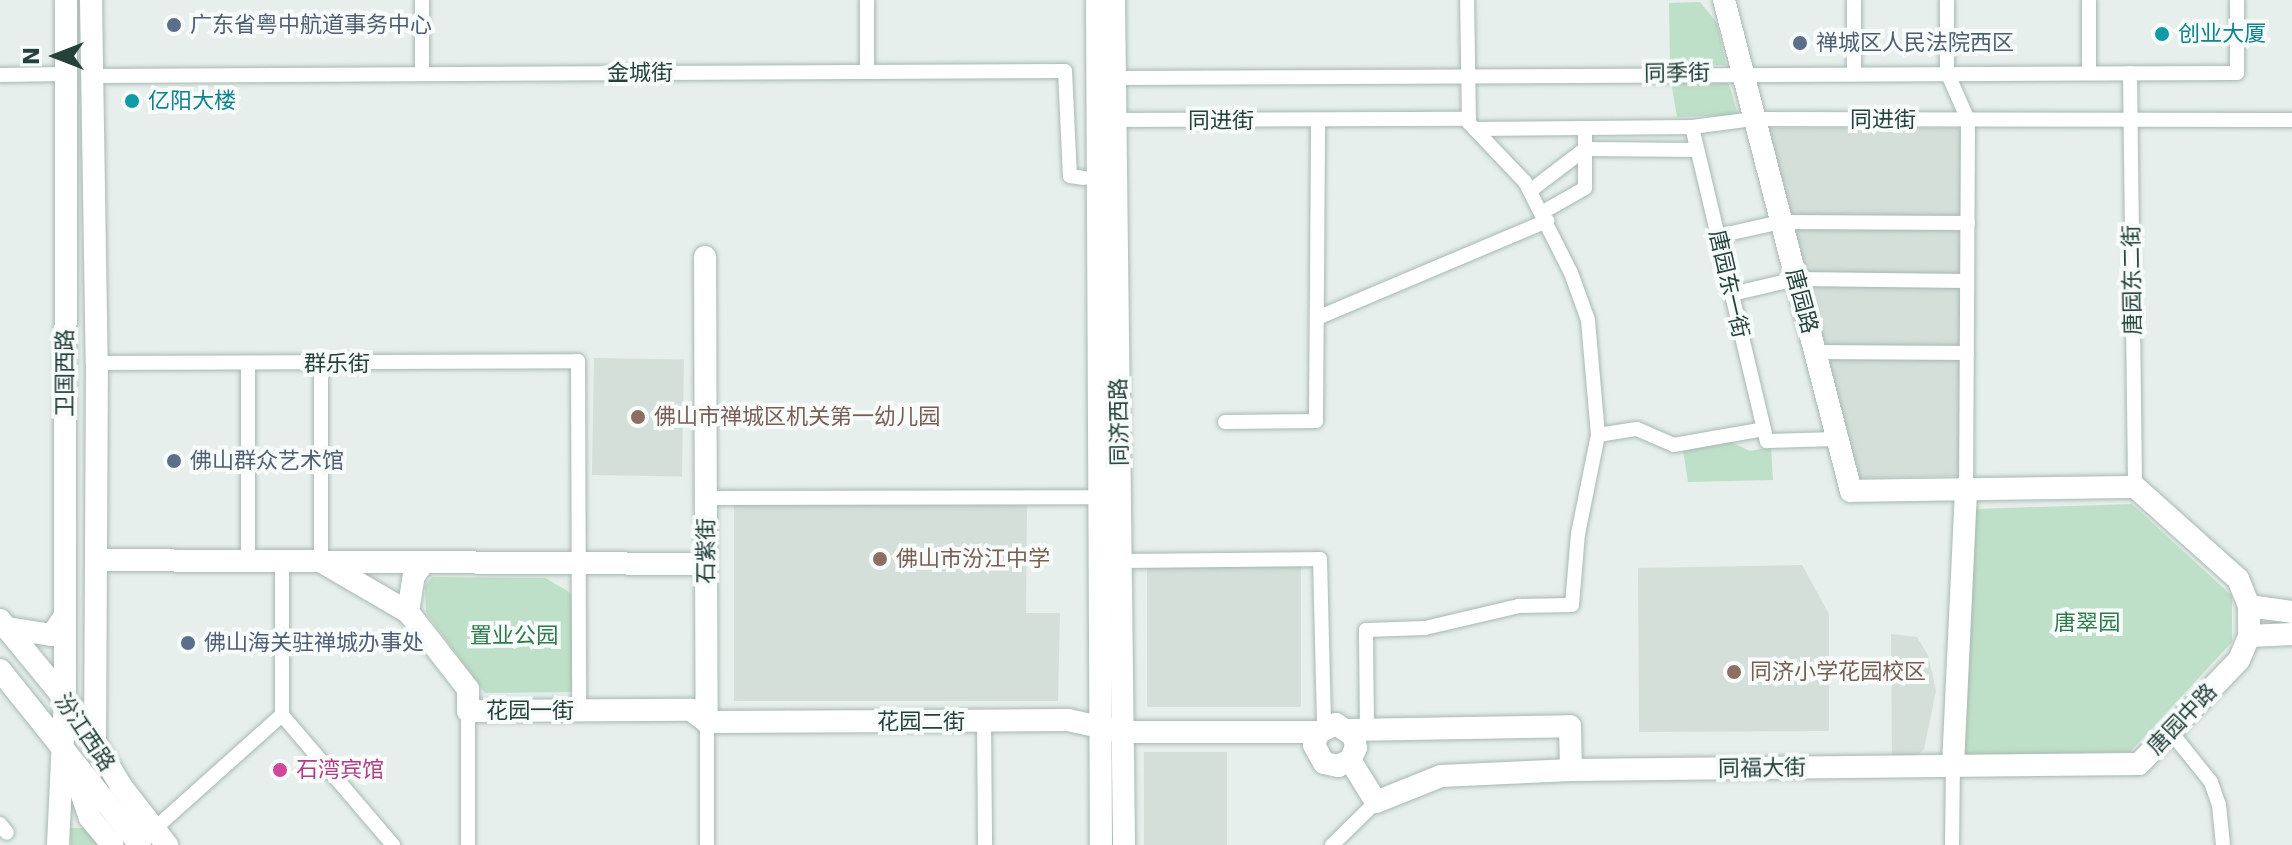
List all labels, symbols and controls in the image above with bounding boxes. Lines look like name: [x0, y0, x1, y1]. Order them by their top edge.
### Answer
place label: 广东省粤中航道事务中心: [190, 12, 432, 38]
north arrow: [16, 16, 96, 96]
marker: 广东省粤中航道事务中心: [165, 16, 183, 34]
place label: 创业大厦: [2178, 21, 2266, 47]
marker: 创业大厦: [2153, 25, 2171, 43]
place label: 禅城区人民法院西区: [1816, 30, 2014, 56]
marker: 禅城区人民法院西区: [1791, 34, 1809, 52]
text: N: [19, 47, 44, 65]
street label: 同季街: [1644, 59, 1710, 87]
street label: 金城街: [607, 60, 673, 86]
place label: 亿阳大楼: [148, 88, 236, 114]
marker: 亿阳大楼: [123, 92, 141, 110]
street label: 同进街: [1850, 107, 1916, 133]
street label: 同进街: [1188, 108, 1254, 134]
street label: 唐园东二街: [2118, 225, 2146, 335]
street label: 唐园东一街: [1704, 227, 1754, 341]
street label: 唐园路: [1781, 266, 1823, 336]
street label: 卫国西路: [52, 329, 78, 417]
street label: 群乐街: [304, 351, 370, 377]
street label: 同济西路: [1105, 378, 1133, 466]
place label: 佛山市禅城区机关第一幼儿园: [654, 404, 940, 430]
marker: 佛山市禅城区机关第一幼儿园: [629, 408, 647, 426]
place label: 佛山群众艺术馆: [190, 448, 344, 474]
marker: 佛山群众艺术馆: [165, 452, 183, 470]
street label: 石紫街: [693, 518, 719, 584]
place label: 佛山市汾江中学: [896, 546, 1050, 572]
marker: 佛山市汾江中学: [871, 550, 889, 568]
park label: 唐翠园: [2054, 610, 2120, 636]
park label: 置业公园: [470, 623, 558, 649]
place label: 佛山海关驻禅城办事处: [204, 630, 424, 656]
marker: 佛山海关驻禅城办事处: [179, 634, 197, 652]
place label: 同济小学花园校区: [1750, 659, 1926, 685]
marker: 同济小学花园校区: [1725, 663, 1743, 681]
street label: 唐园中路: [2142, 678, 2222, 760]
street label: 汾江西路: [49, 688, 121, 776]
street label: 花园一街: [486, 698, 574, 724]
street label: 花园二街: [877, 709, 965, 735]
street label: 同福大街: [1718, 754, 1806, 782]
place label: 石湾宾馆: [296, 757, 384, 783]
marker: 石湾宾馆: [271, 761, 289, 779]

